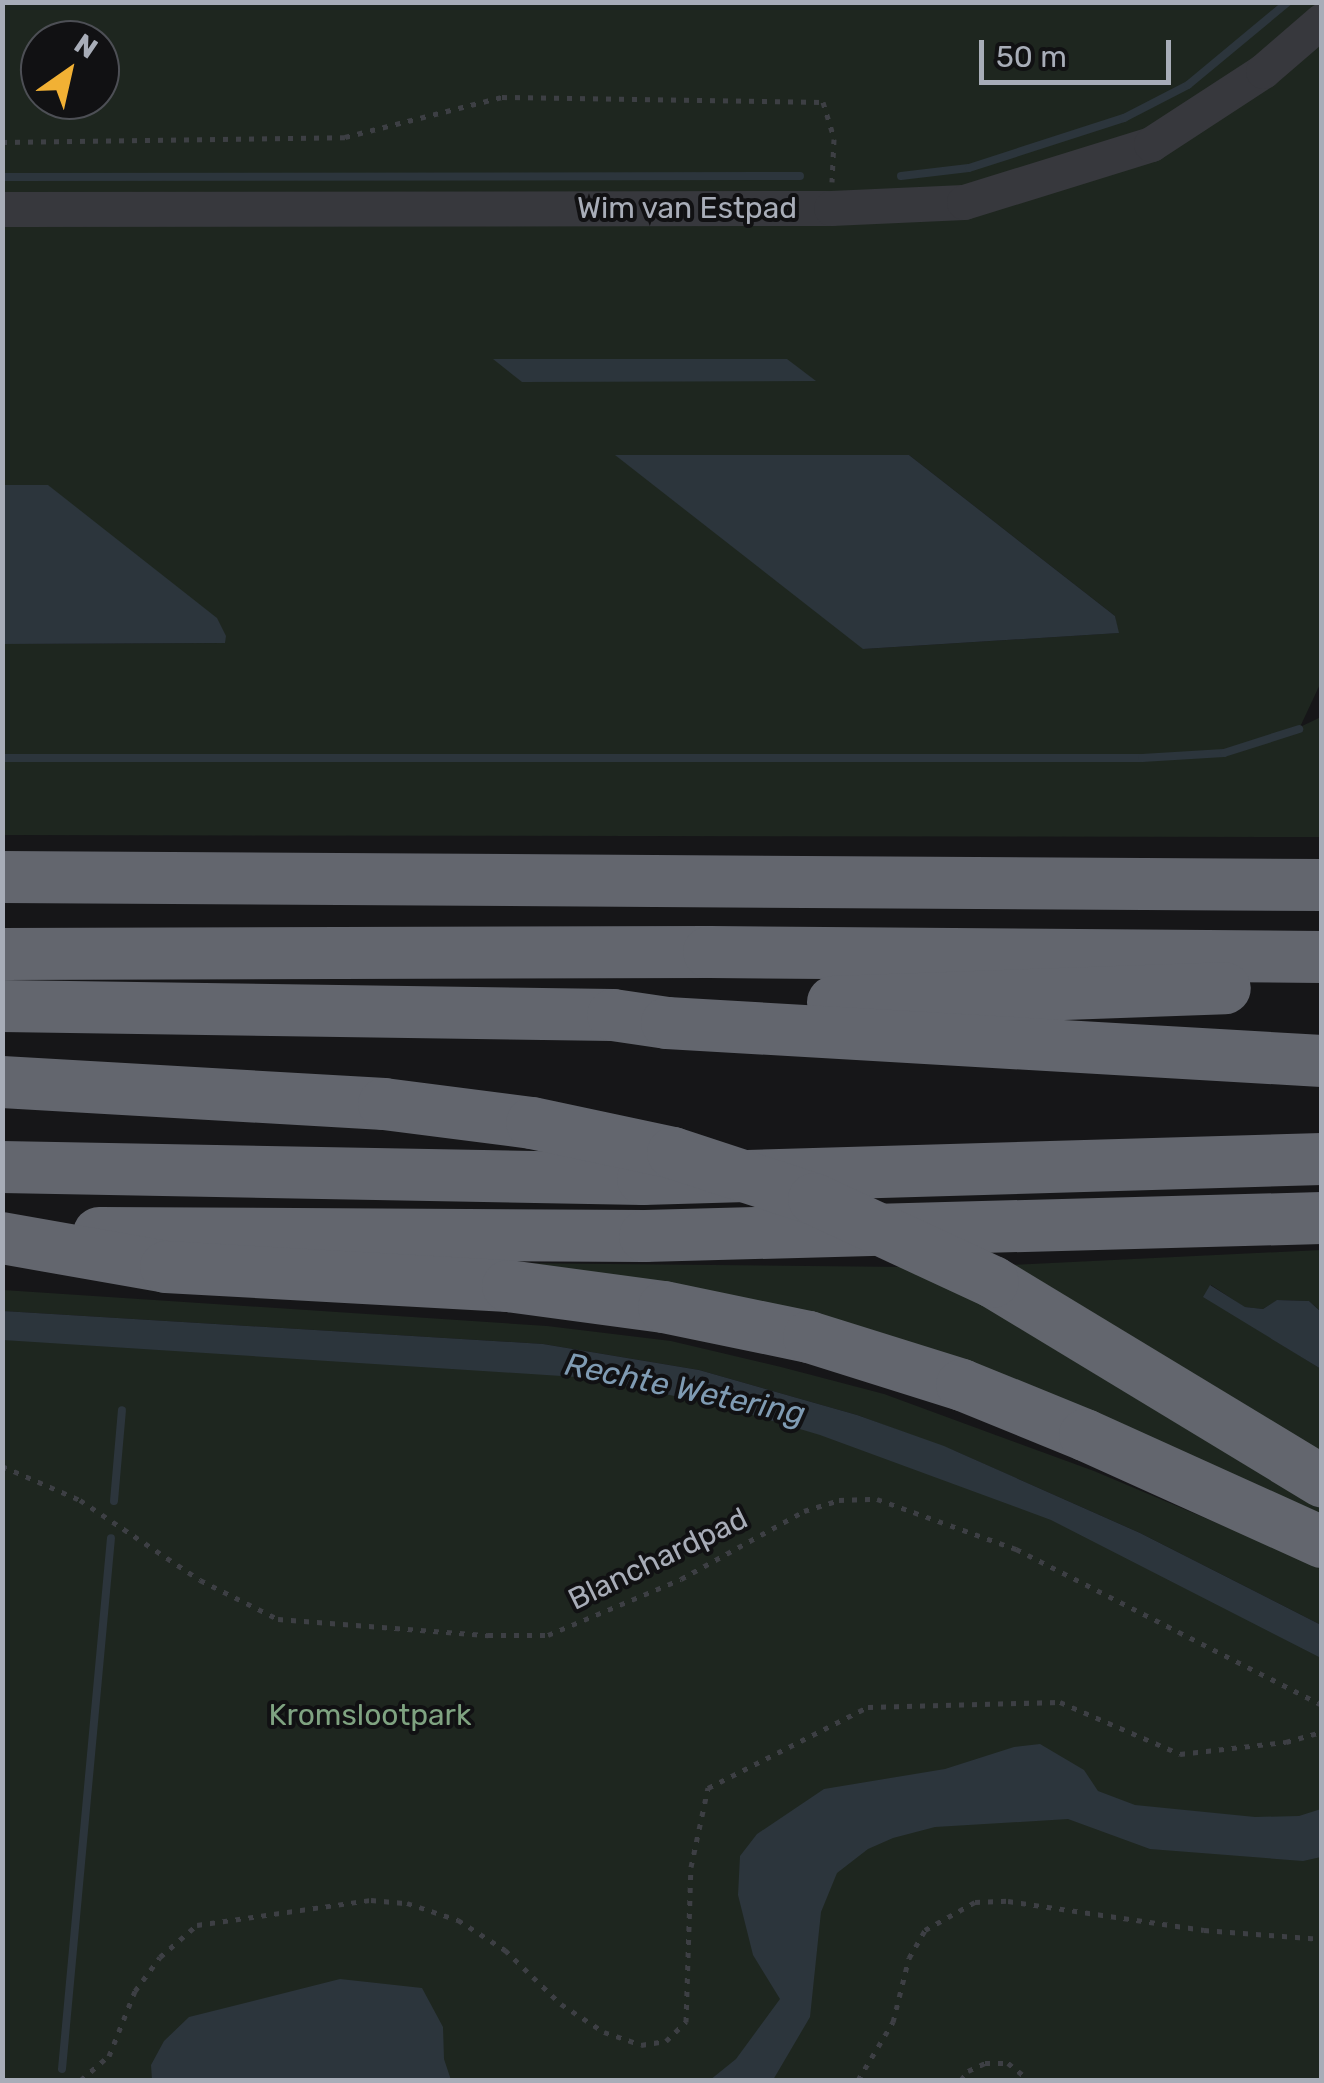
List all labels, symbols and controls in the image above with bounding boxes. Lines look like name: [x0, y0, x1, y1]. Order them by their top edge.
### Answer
north arrow: [20, 20, 120, 120]
scale bar: [984, 20, 1176, 82]
text: N: [68, 27, 104, 66]
text: 50 m: [996, 39, 1067, 75]
street label: Wim van Estpad: [577, 190, 797, 226]
water label: Rechte Wetering: [561, 1345, 809, 1433]
street label: Blanchardpad: [563, 1500, 753, 1618]
park label: Kromslootpark: [269, 1697, 471, 1733]

